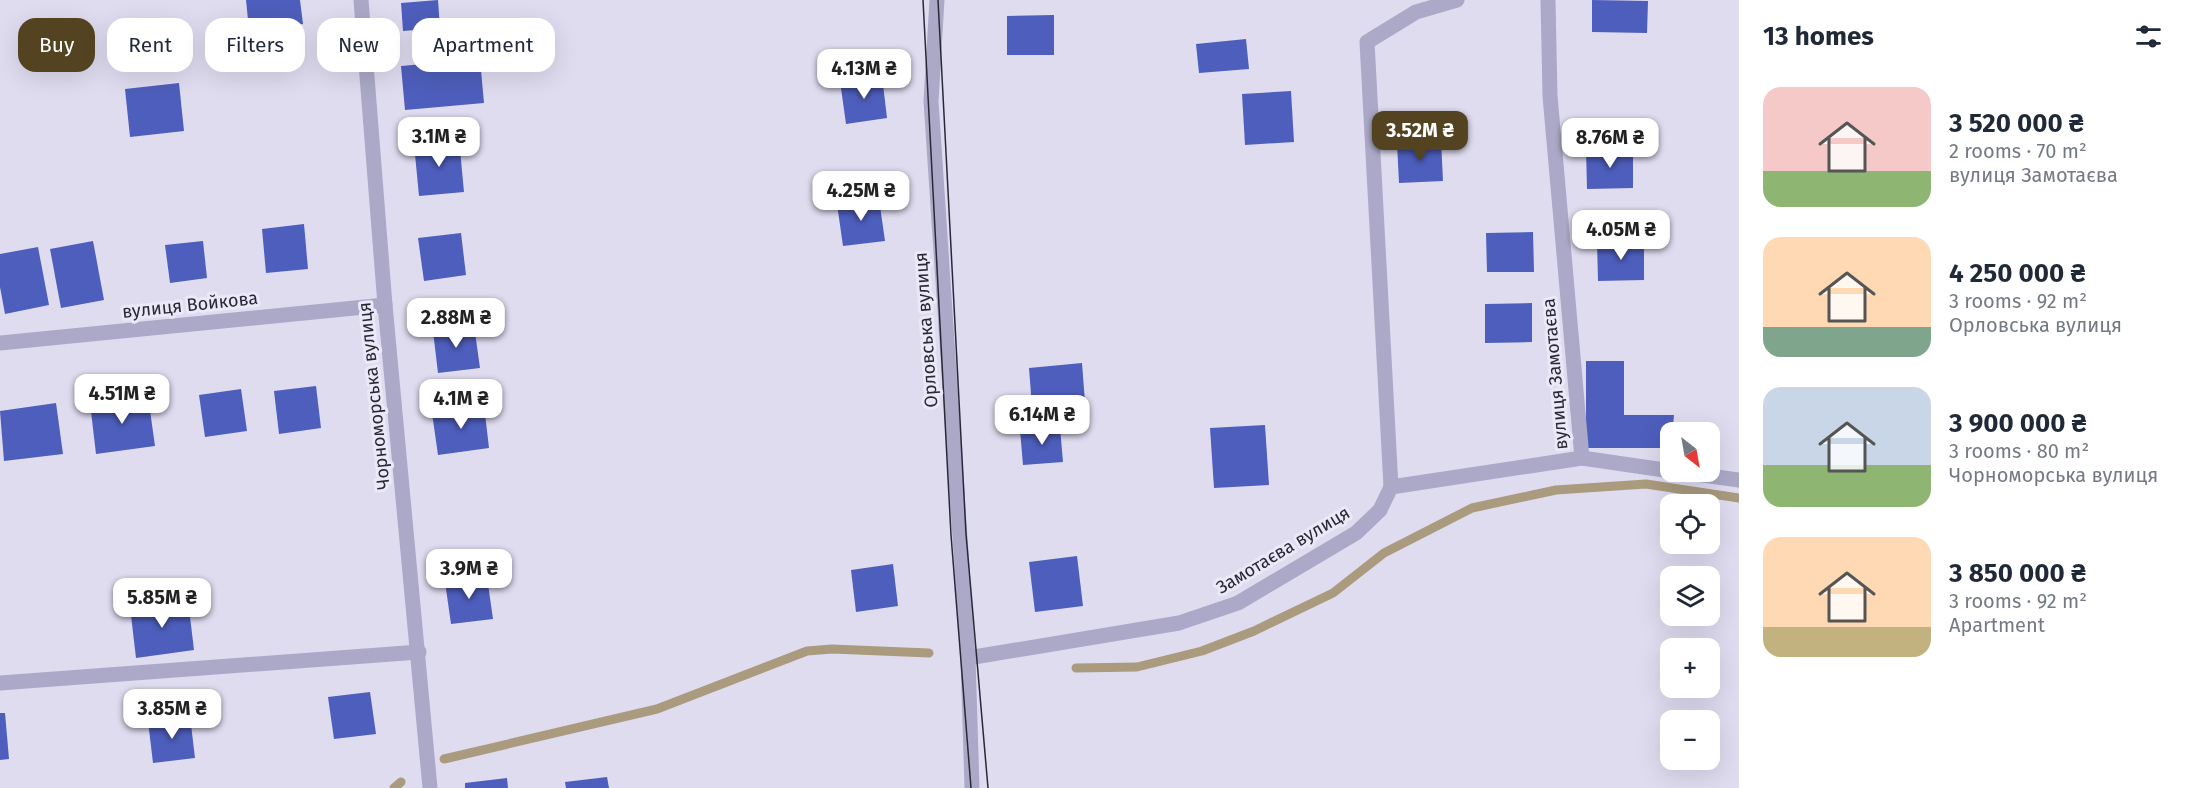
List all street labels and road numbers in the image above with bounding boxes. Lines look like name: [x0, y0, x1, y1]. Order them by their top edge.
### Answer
street label: Орловська вулиця: [910, 252, 942, 408]
street label: вулиця Войкова: [121, 287, 259, 323]
street label: вулиця Замотаєва: [1537, 297, 1573, 451]
street label: Чорноморська вулиця: [353, 301, 395, 491]
street label: Замотаєва вулиця: [1212, 501, 1354, 599]

